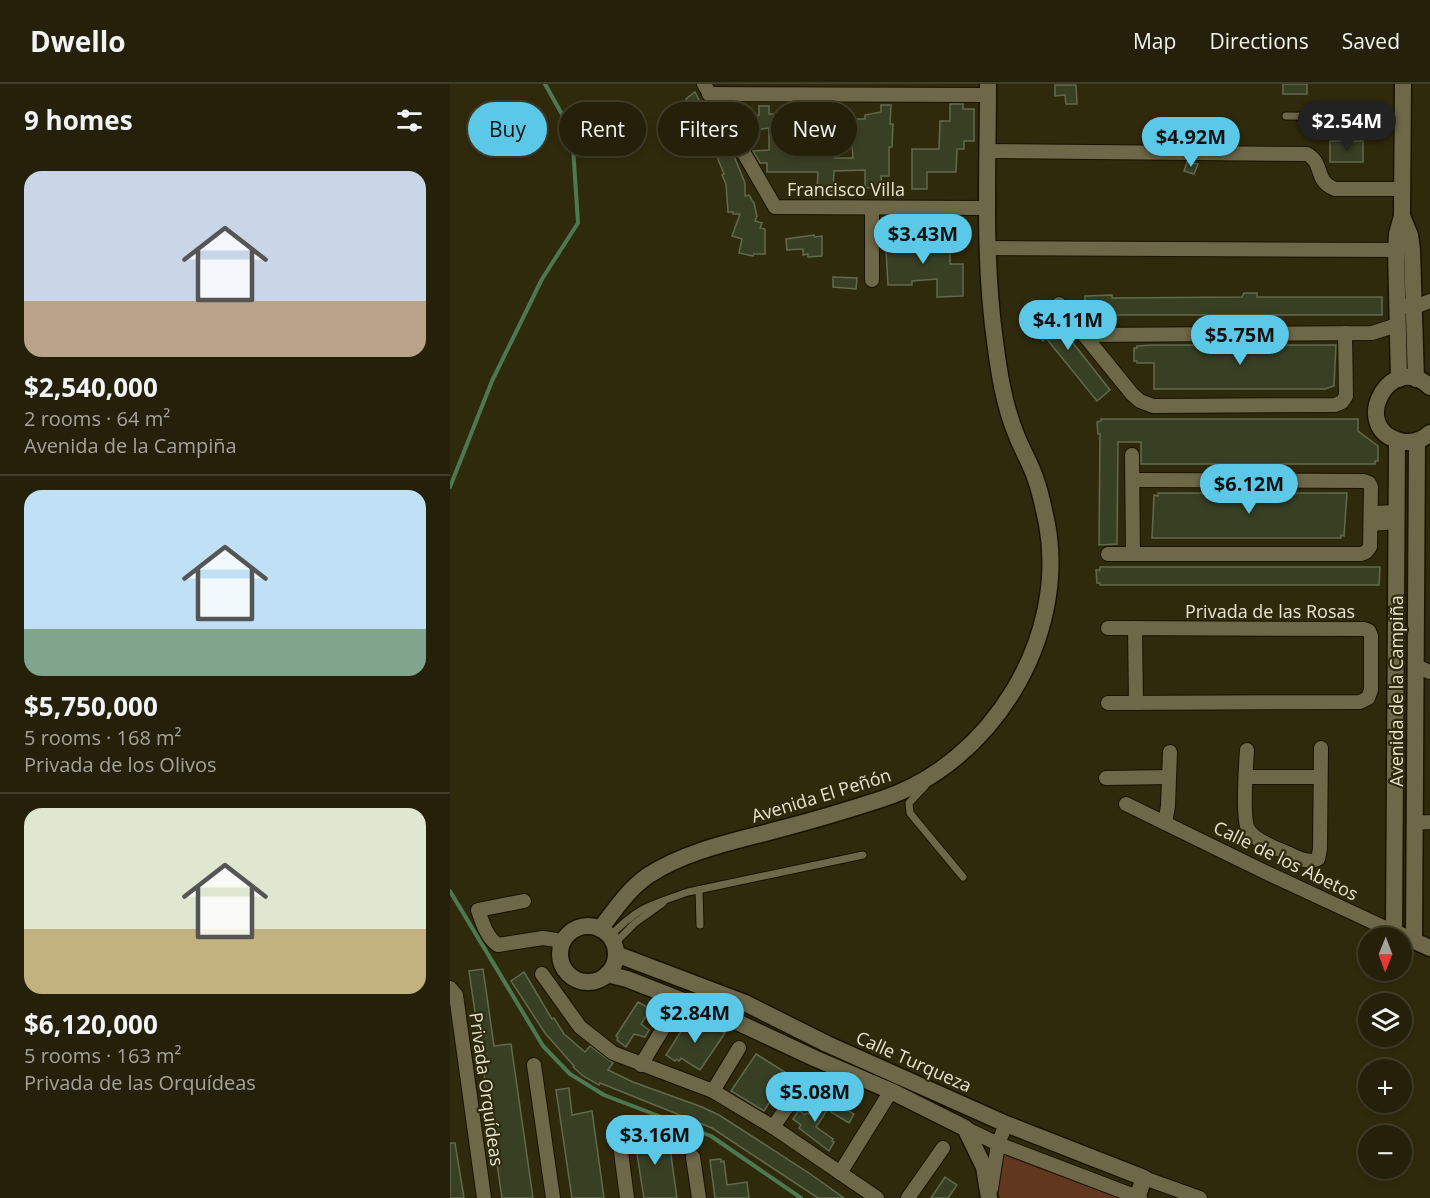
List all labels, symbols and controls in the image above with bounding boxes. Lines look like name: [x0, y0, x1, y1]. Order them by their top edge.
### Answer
text: Dwello: [30, 22, 126, 60]
text: Map: [1133, 27, 1176, 55]
text: Directions: [1209, 27, 1309, 55]
text: Saved: [1342, 27, 1400, 55]
pin: $2.54M: [1298, 101, 1396, 152]
text: 9 homes: [24, 102, 133, 138]
chip: Buy: [468, 102, 547, 156]
chip: Rent: [559, 102, 646, 156]
chip: Filters: [658, 102, 759, 156]
chip: New: [771, 102, 857, 156]
icon: filters: [393, 104, 426, 137]
text: $2.54M: [1312, 107, 1382, 134]
pin: $4.92M: [1142, 117, 1240, 168]
text: $4.92M: [1156, 123, 1226, 150]
street label: Francisco Villa: [787, 177, 905, 201]
icon: home: [171, 210, 279, 318]
pin: $3.43M: [874, 214, 972, 265]
text: $3.43M: [888, 220, 958, 247]
pin: $4.11M: [1019, 300, 1117, 351]
text: $4.11M: [1033, 306, 1103, 333]
pin: $5.75M: [1191, 315, 1289, 366]
text: $5.75M: [1205, 321, 1275, 348]
text: $2,540,000: [24, 369, 158, 405]
text: 2 rooms · 64 m²: [24, 405, 170, 432]
text: Avenida de la Campiña: [24, 432, 237, 459]
pin: $6.12M: [1200, 464, 1298, 515]
text: $6.12M: [1214, 470, 1284, 497]
icon: home: [171, 529, 279, 637]
street label: Avenida de la Campiña: [1384, 595, 1408, 787]
street label: Privada de las Rosas: [1185, 599, 1355, 623]
text: $5,750,000: [24, 688, 158, 724]
text: 5 rooms · 168 m²: [24, 724, 182, 751]
text: Privada de los Olivos: [24, 751, 217, 778]
street label: Avenida El Peñón: [748, 762, 894, 828]
street label: Calle de los Abetos: [1210, 815, 1362, 905]
icon: home: [171, 847, 279, 955]
north arrow: [1358, 927, 1412, 981]
map controls: [1358, 927, 1412, 1179]
pin: $2.84M: [646, 993, 744, 1044]
button: layers: [1358, 993, 1412, 1047]
text: $2.84M: [660, 999, 730, 1026]
text: $6,120,000: [24, 1006, 158, 1042]
street label: Privada Orquídeas: [464, 1011, 510, 1167]
street label: Calle Turqueza: [852, 1025, 976, 1097]
text: 5 rooms · 163 m²: [24, 1042, 182, 1069]
button: +: [1358, 1059, 1412, 1113]
text: Privada de las Orquídeas: [24, 1069, 256, 1096]
pin: $5.08M: [766, 1072, 864, 1123]
text: $5.08M: [780, 1078, 850, 1105]
pin: $3.16M: [606, 1115, 704, 1166]
text: $3.16M: [620, 1121, 690, 1148]
button: −: [1358, 1125, 1412, 1179]

